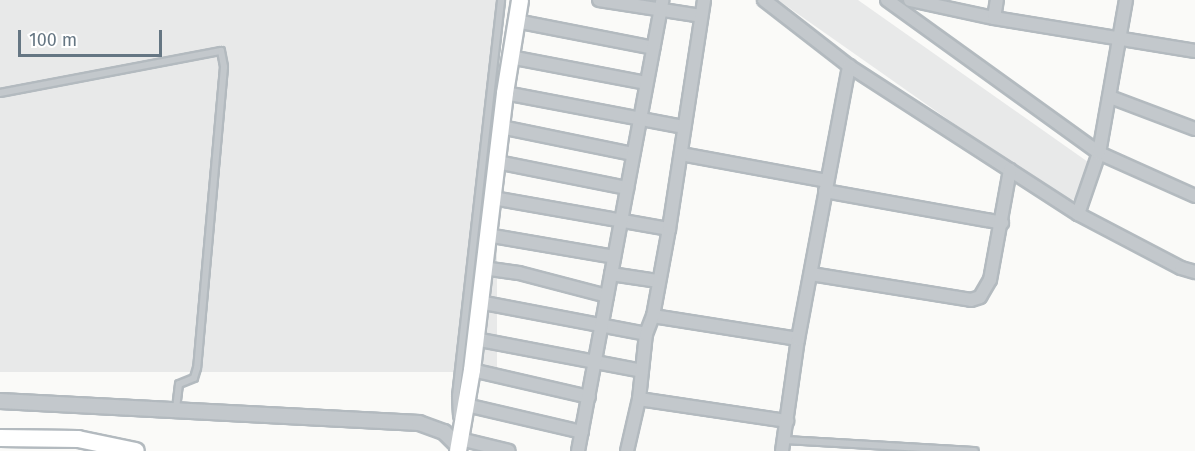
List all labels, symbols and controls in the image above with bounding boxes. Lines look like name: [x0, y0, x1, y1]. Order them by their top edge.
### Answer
scale bar: [21, 18, 165, 56]
text: 100 m: [29, 29, 77, 51]

